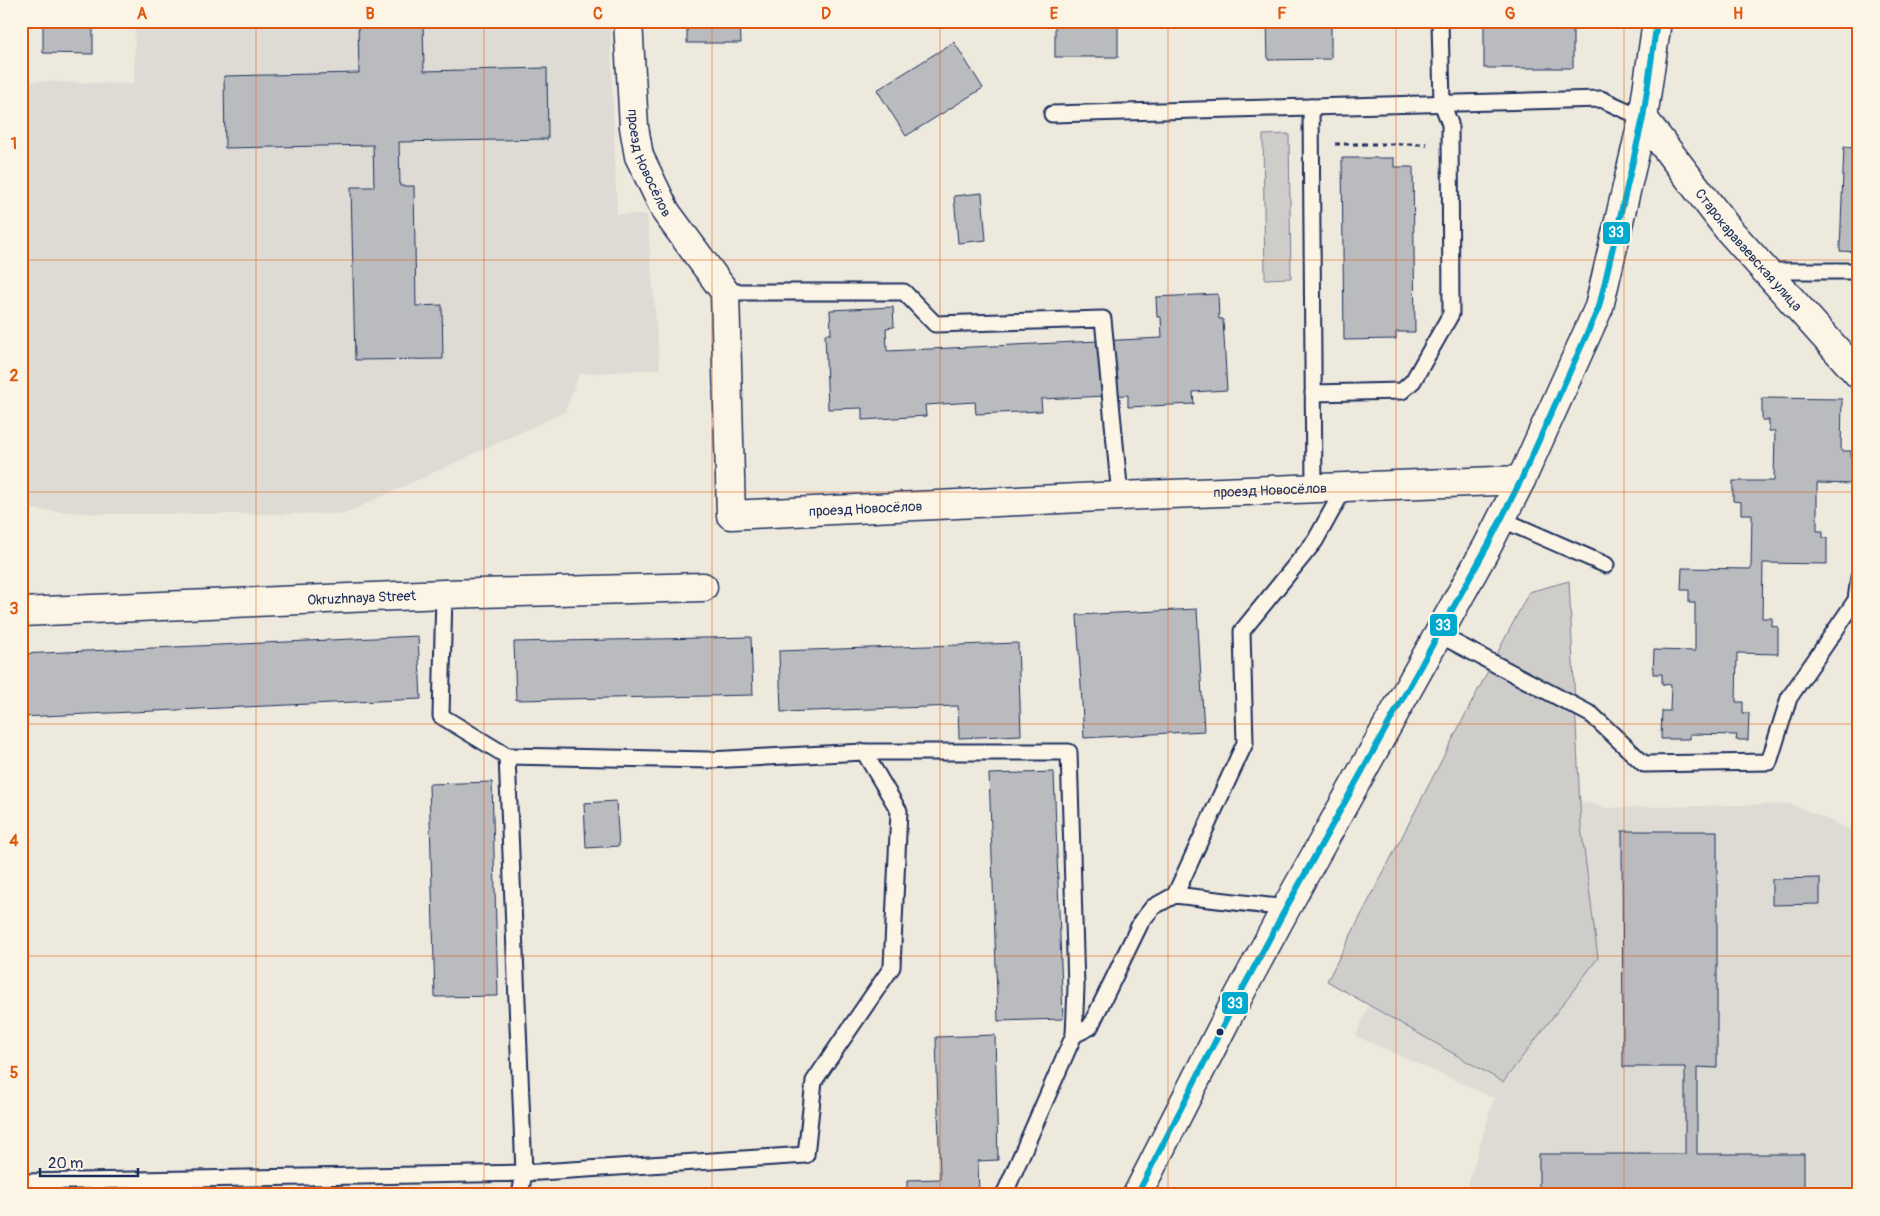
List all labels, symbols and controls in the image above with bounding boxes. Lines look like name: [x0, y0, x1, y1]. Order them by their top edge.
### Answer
text: A: [137, 4, 148, 24]
text: B: [365, 4, 375, 24]
text: C: [593, 4, 603, 24]
text: D: [821, 4, 831, 24]
text: E: [1050, 4, 1059, 24]
text: F: [1277, 4, 1287, 24]
text: G: [1505, 4, 1516, 24]
text: H: [1733, 4, 1743, 24]
street label: проезд Новосёлов: [624, 109, 675, 220]
text: 1: [11, 134, 17, 154]
street label: Старокараваевская улица: [1692, 185, 1806, 314]
line badge: 33: [1602, 221, 1631, 245]
text: 33: [1608, 224, 1624, 241]
text: 2: [10, 366, 19, 386]
street label: проезд Новосёлов: [1213, 479, 1327, 501]
street label: проезд Новосёлов: [808, 497, 923, 520]
street label: Okruzhnaya Street: [307, 587, 417, 608]
text: 3: [10, 599, 19, 619]
line badge: 33: [1429, 613, 1458, 637]
text: 33: [1435, 617, 1451, 634]
text: 4: [9, 831, 19, 851]
line badge: 33: [1221, 991, 1249, 1015]
text: 33: [1227, 995, 1243, 1012]
unlabelled marker: [1215, 1027, 1225, 1037]
text: 5: [10, 1063, 19, 1083]
scale bar: [40, 1146, 138, 1178]
text: 20 m: [48, 1154, 83, 1173]

